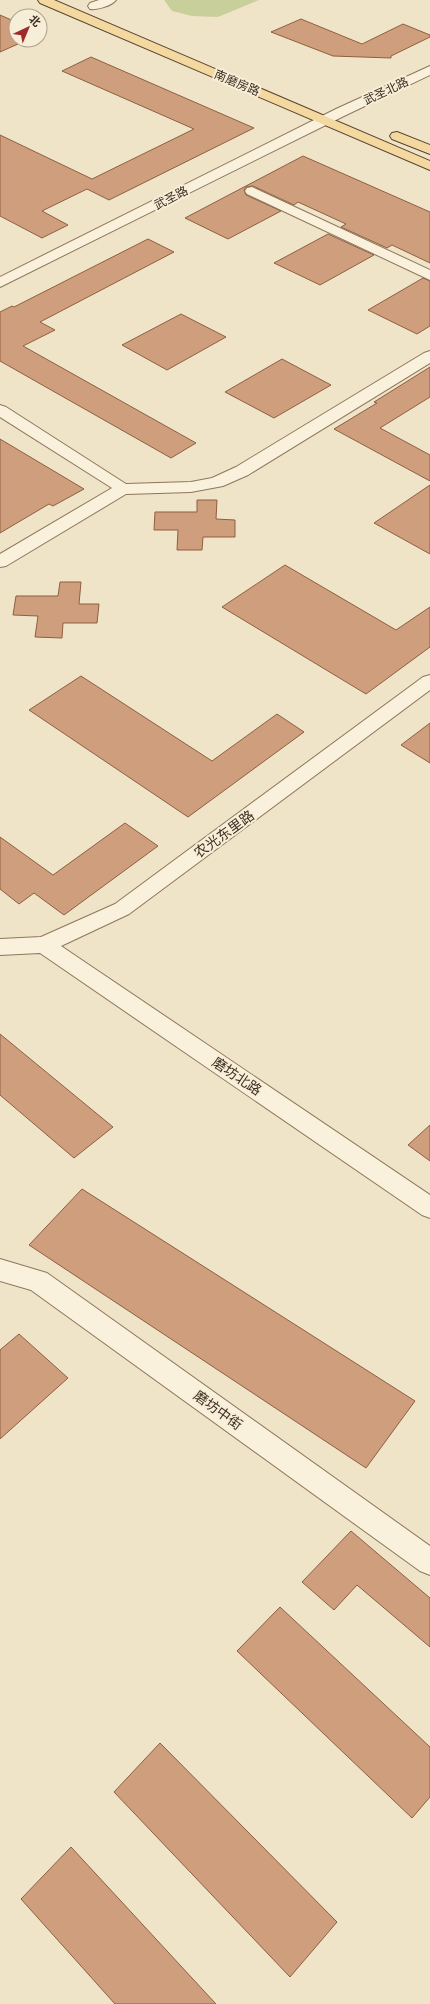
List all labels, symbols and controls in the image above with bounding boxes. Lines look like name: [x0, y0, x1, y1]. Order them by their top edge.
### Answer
north arrow: [8, 8, 48, 48]
text: 北: [26, 12, 44, 30]
street label: 南磨房路: [212, 66, 262, 99]
street label: 武圣北路: [361, 74, 411, 107]
street label: 武圣路: [151, 183, 190, 212]
street label: 农光东里路: [190, 805, 258, 862]
street label: 磨坊北路: [209, 1052, 266, 1099]
street label: 磨坊中街: [190, 1385, 247, 1434]

